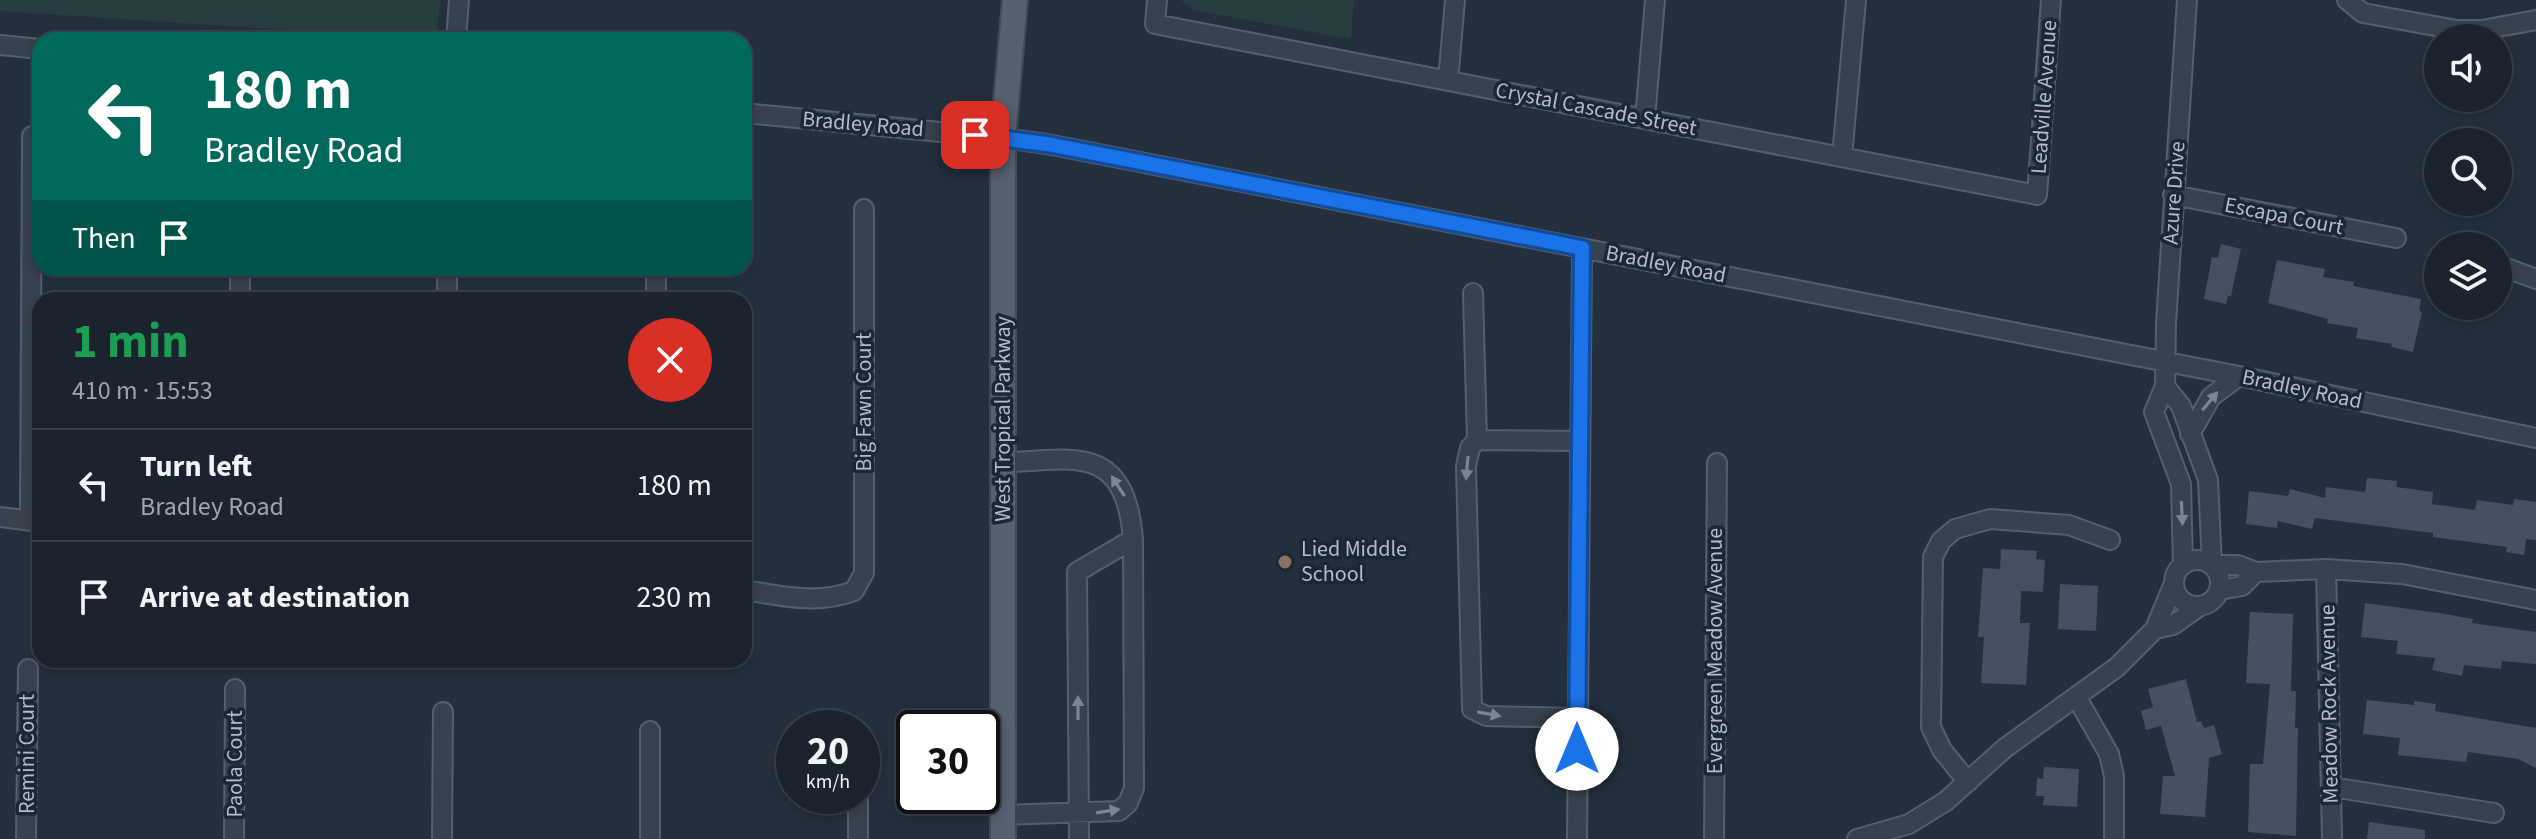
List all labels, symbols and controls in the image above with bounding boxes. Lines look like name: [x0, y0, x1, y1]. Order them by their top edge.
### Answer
street label: Leadville Avenue: [2023, 19, 2065, 175]
map controls: [2424, 24, 2512, 320]
button: sound: [2424, 24, 2512, 112]
text: 180 m: [204, 51, 352, 130]
icon: left: [72, 64, 176, 168]
street label: Crystal Cascade Street: [1493, 74, 1700, 144]
pin: [941, 101, 1009, 169]
street label: Bradley Road: [801, 103, 925, 145]
icon: arrive: [953, 113, 997, 157]
text: Bradley Road: [204, 125, 403, 176]
button: search: [2424, 128, 2512, 216]
street label: Azure Drive: [2154, 140, 2194, 246]
street label: Escapa Court: [2222, 189, 2347, 243]
icon: arrive: [152, 216, 196, 260]
text: Then: [72, 217, 136, 260]
button: layers: [2424, 232, 2512, 320]
street label: Bradley Road: [1603, 237, 1729, 291]
text: 1 min: [72, 308, 189, 376]
street label: West Tropical Parkway: [987, 316, 1019, 522]
button: close: [628, 318, 712, 402]
street label: Big Fawn Court: [848, 332, 880, 471]
street label: Bradley Road: [2239, 361, 2365, 417]
text: 410 m · 15:53: [72, 372, 213, 409]
one-way arrow: [2201, 390, 2218, 411]
text: Turn left: [140, 445, 252, 488]
one-way arrow: [1461, 456, 1474, 481]
icon: left: [72, 463, 116, 507]
text: 180 m: [636, 464, 712, 507]
one-way arrow: [1111, 476, 1126, 497]
text: Bradley Road: [140, 488, 284, 525]
one-way arrow: [2176, 501, 2189, 526]
street label: Evergreen Meadow Avenue: [1699, 528, 1731, 774]
place label: Lied Middle School: [1301, 533, 1407, 590]
marker: Lied Middle School: [1276, 553, 1294, 571]
icon: arrive: [72, 575, 116, 619]
text: Arrive at destination: [140, 576, 410, 619]
text: 230 m: [636, 576, 712, 619]
street label: Meadow Rock Avenue: [2311, 604, 2347, 804]
street label: Remini Court: [11, 693, 43, 814]
one-way arrow: [1072, 695, 1084, 720]
position arrow: [1535, 707, 1619, 791]
one-way arrow: [1477, 708, 1502, 721]
street label: Paola Court: [219, 710, 251, 818]
speed limit sign: 30: [896, 710, 1000, 814]
text: 20: [807, 723, 849, 780]
text: km/h: [806, 768, 850, 796]
one-way arrow: [1096, 804, 1121, 817]

